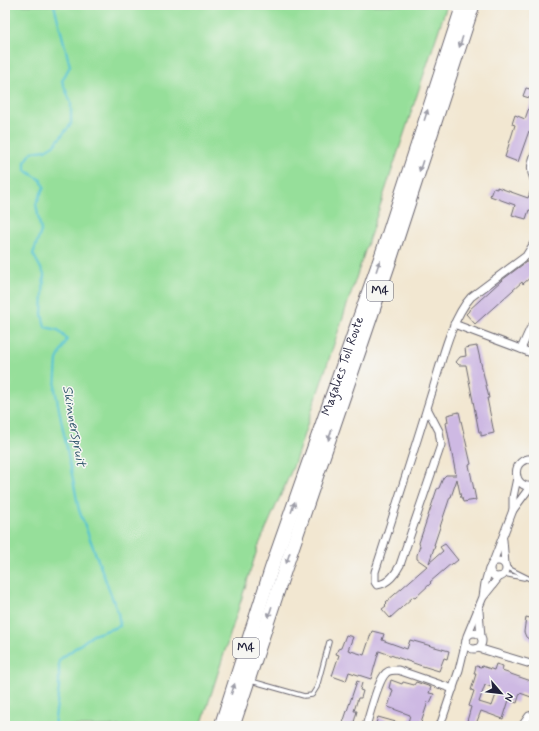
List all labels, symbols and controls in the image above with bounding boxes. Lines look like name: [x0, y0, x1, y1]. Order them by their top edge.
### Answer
one-way arrow: [457, 36, 463, 48]
one-way arrow: [424, 109, 430, 121]
one-way arrow: [418, 160, 424, 172]
one-way arrow: [375, 259, 381, 271]
road number: M4: [367, 281, 393, 301]
street label: Magalies Toll Route: [317, 314, 368, 418]
water label: Skinnerspruit: [58, 384, 90, 469]
one-way arrow: [327, 429, 333, 441]
one-way arrow: [290, 501, 296, 513]
one-way arrow: [285, 552, 291, 564]
one-way arrow: [267, 606, 273, 618]
road number: M4: [233, 638, 259, 658]
north arrow: [481, 673, 521, 713]
one-way arrow: [230, 683, 236, 695]
text: N: [501, 691, 517, 704]

